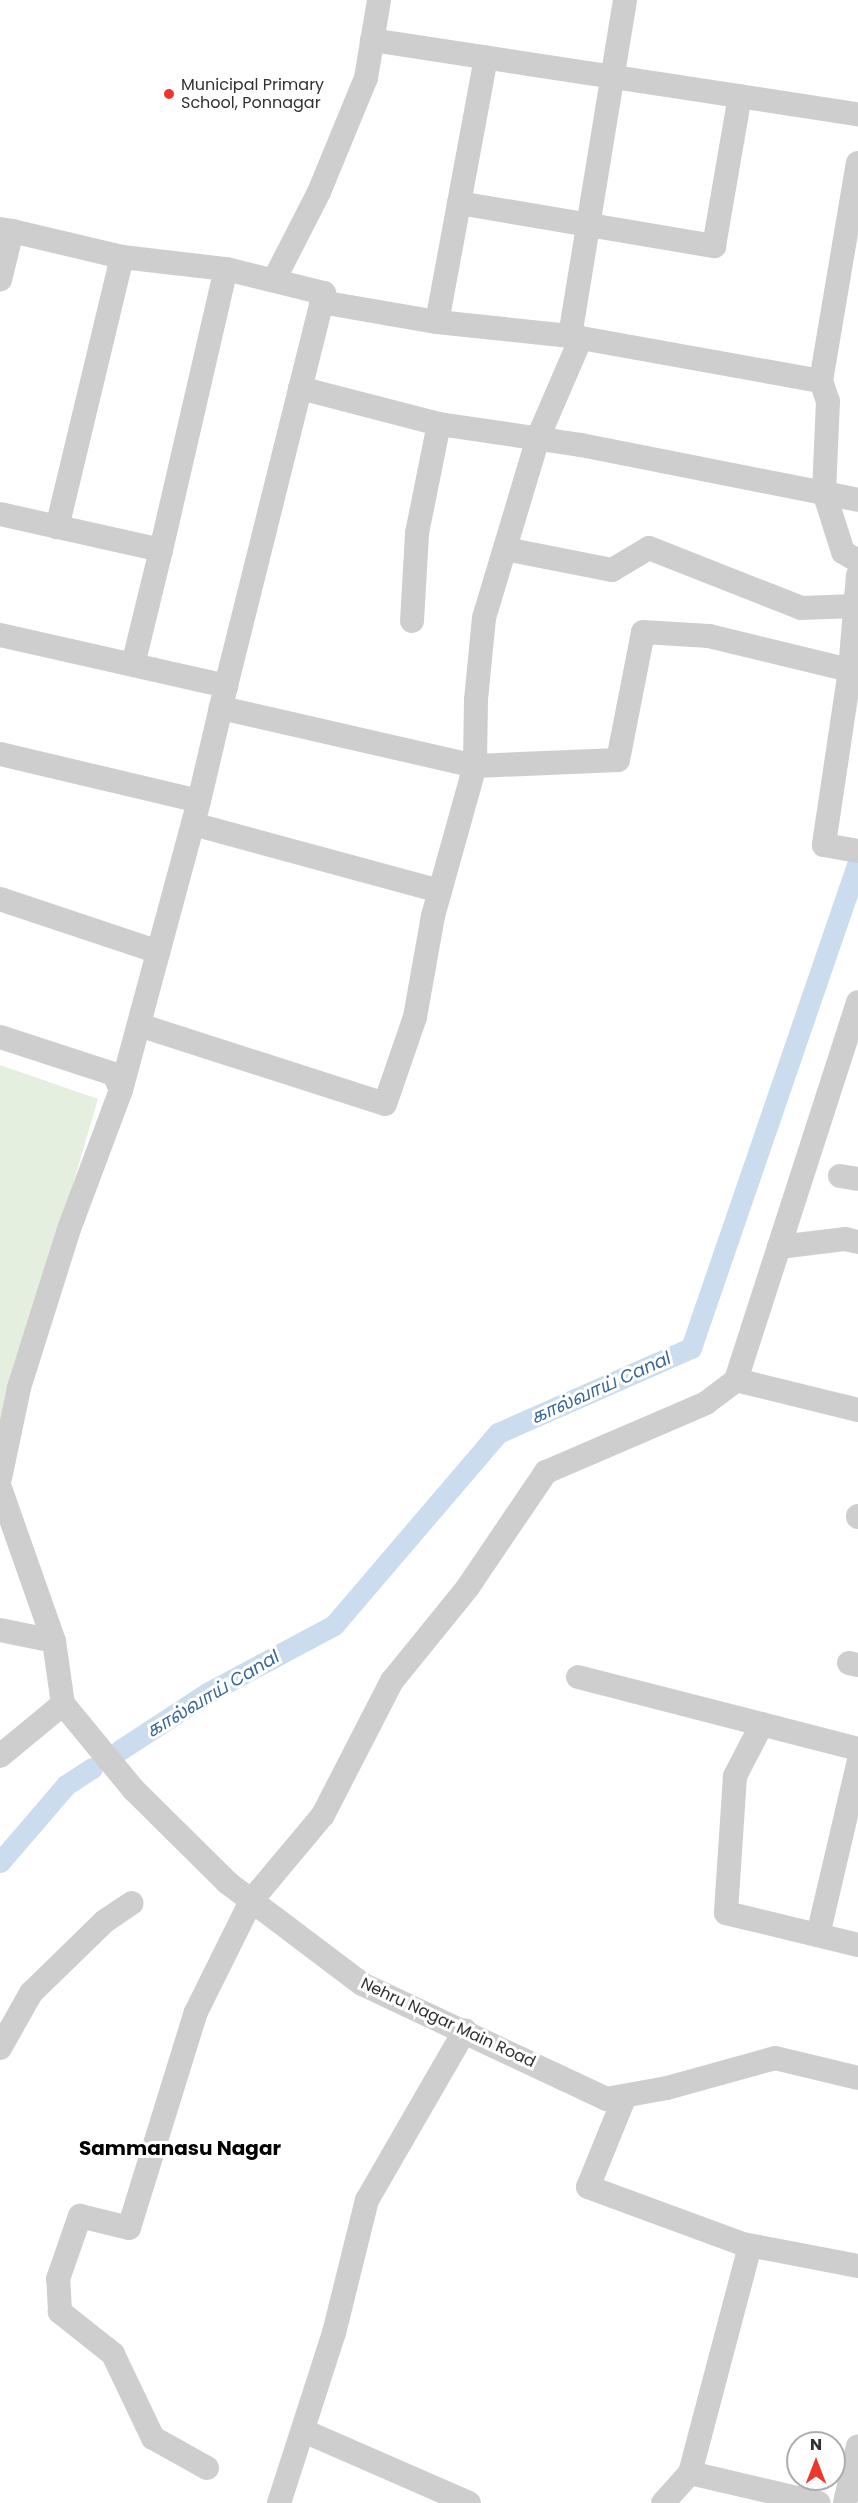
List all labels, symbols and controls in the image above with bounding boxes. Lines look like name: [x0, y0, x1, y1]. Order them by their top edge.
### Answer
place label: Municipal Primary School, Ponnagar: [181, 75, 324, 113]
marker: Municipal Primary School, Ponnagar: [162, 87, 176, 101]
water label: கால்வாய் Canal: [528, 1347, 674, 1429]
water label: கால்வாய் Canal: [143, 1646, 283, 1742]
street label: Nehru Nagar Main Road: [358, 1974, 538, 2072]
district label: Sammanasu Nagar: [79, 2136, 281, 2160]
north arrow: [786, 2431, 846, 2491]
text: N: [810, 2433, 822, 2456]

